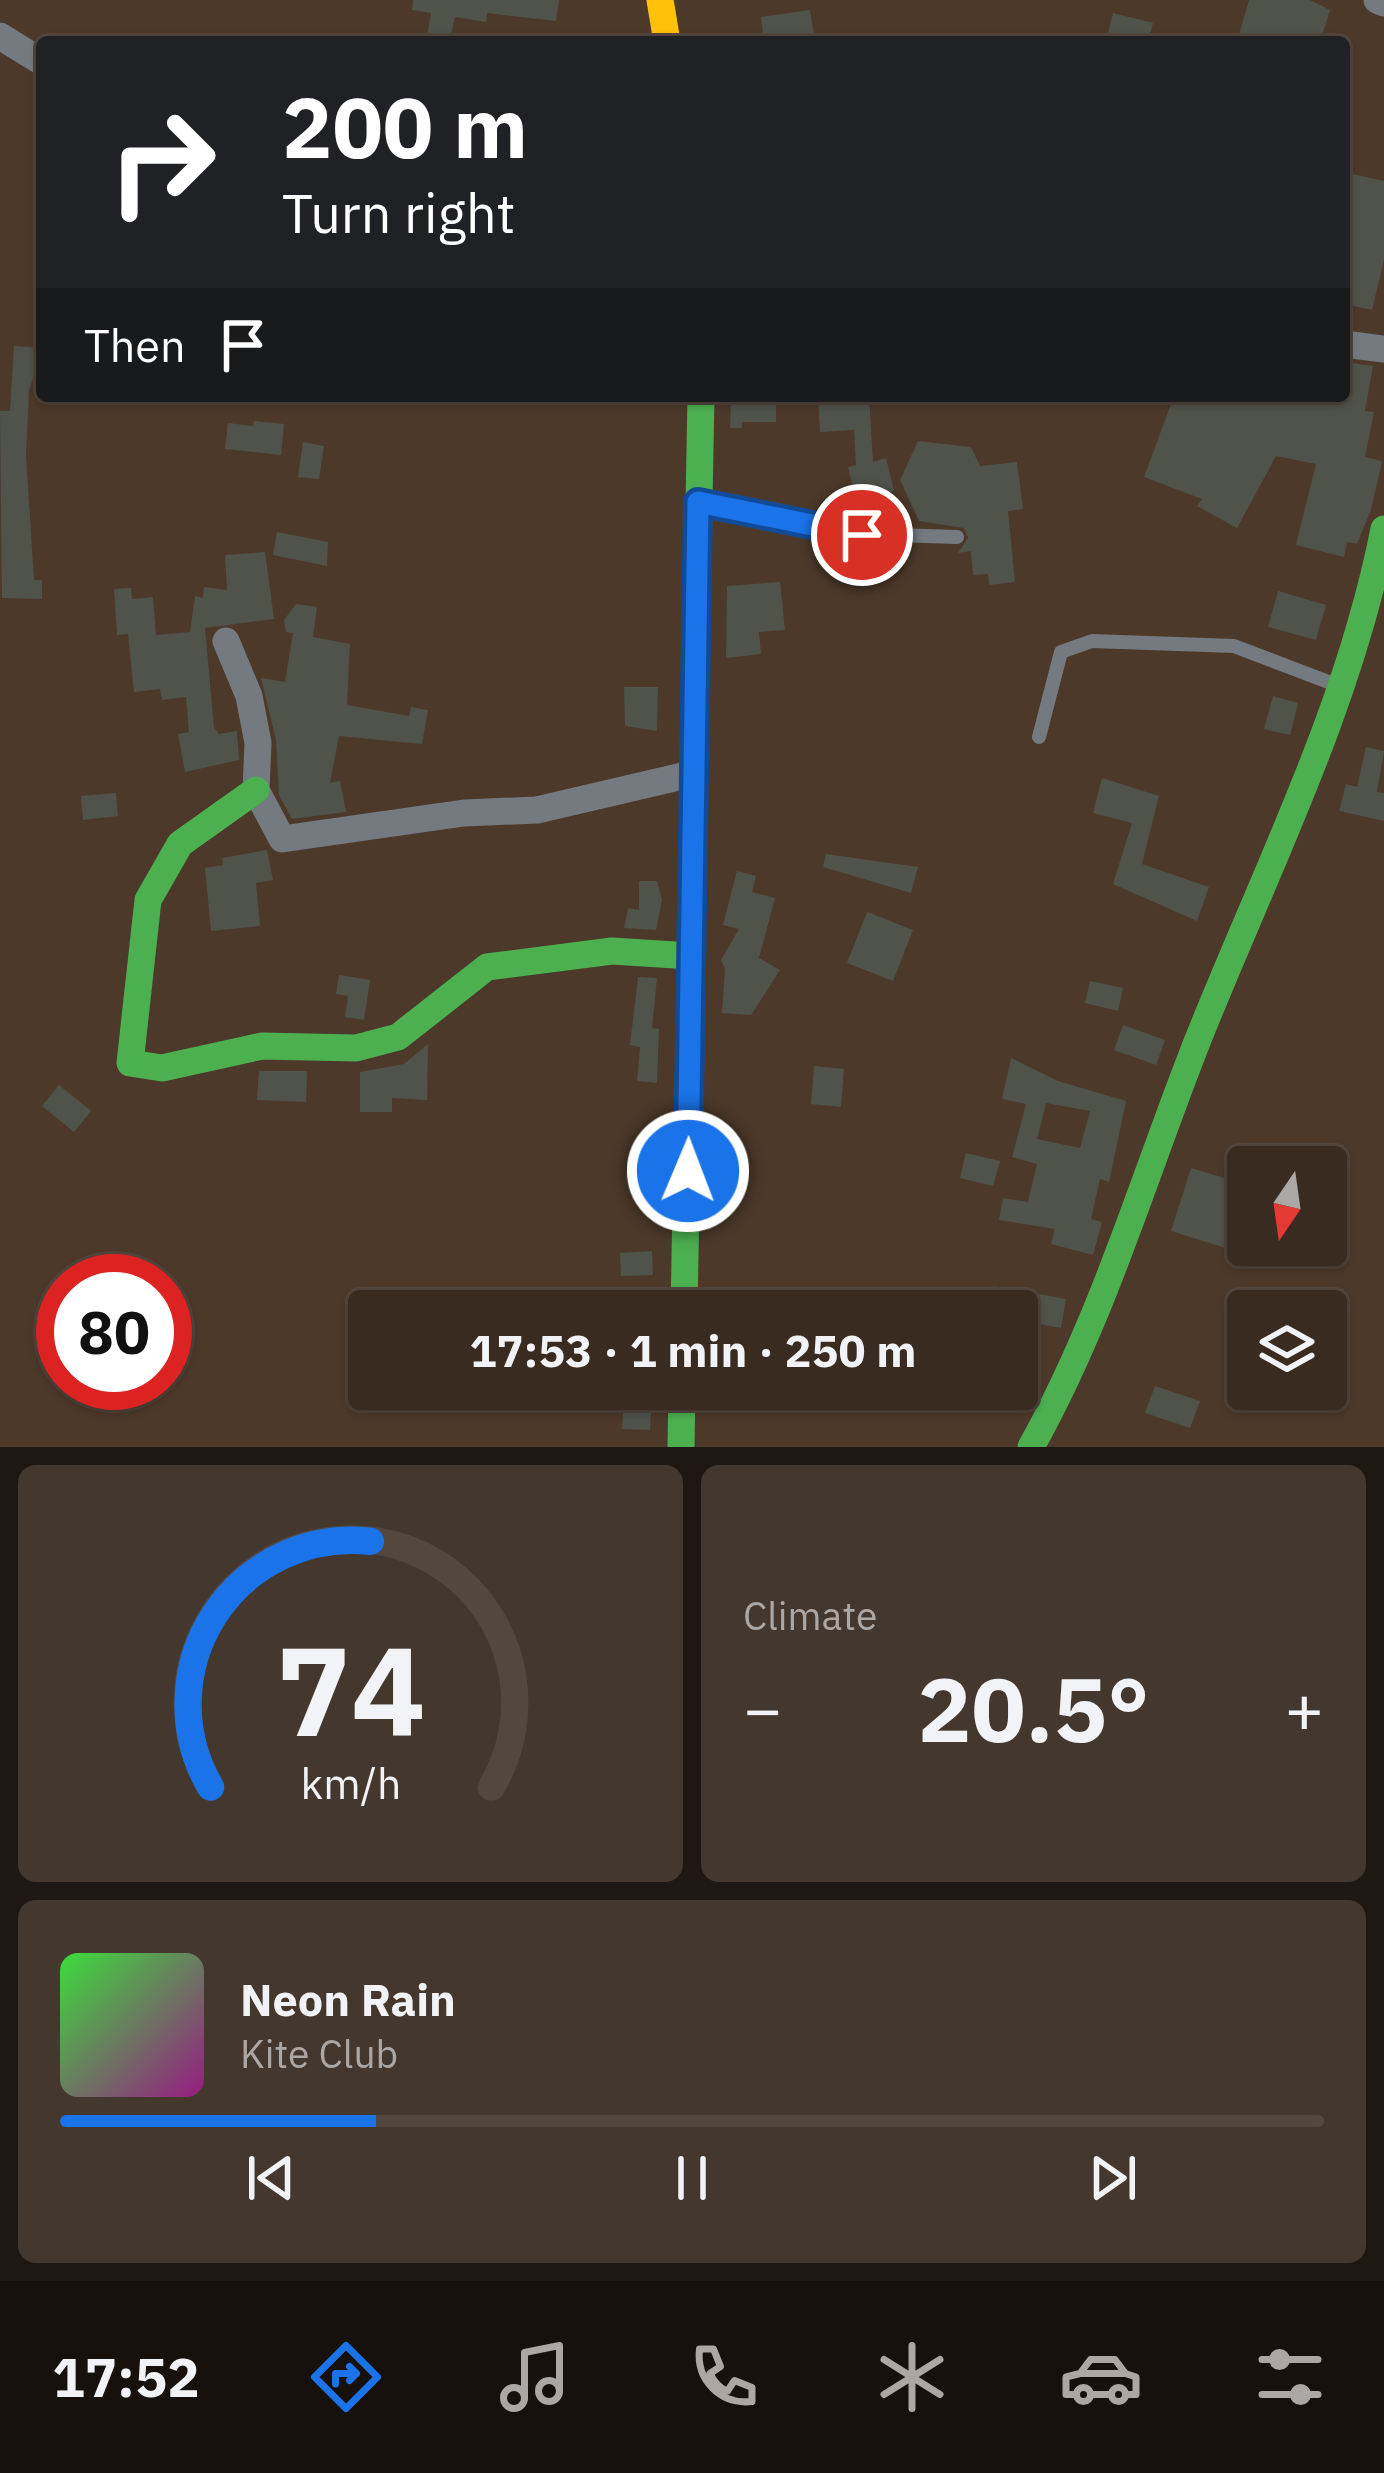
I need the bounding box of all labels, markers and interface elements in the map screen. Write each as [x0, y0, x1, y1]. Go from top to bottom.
text: 200 m [282, 72, 528, 181]
icon: right [84, 84, 240, 240]
text: Turn right [282, 178, 516, 248]
icon: arrive [210, 312, 276, 378]
text: Then [84, 316, 186, 374]
pin [811, 484, 913, 586]
icon: arrive [829, 502, 895, 568]
position arrow [625, 1108, 751, 1234]
north arrow [1227, 1146, 1347, 1266]
map controls [1227, 1146, 1347, 1410]
speed limit sign: 80 [36, 1254, 192, 1410]
button: layers [1227, 1290, 1347, 1410]
text: 17:53 · 1 min · 250 m [470, 1321, 916, 1379]
text: Climate [743, 1590, 877, 1641]
text: 74 [276, 1608, 425, 1770]
text: 20.5° [917, 1650, 1150, 1767]
text: − [743, 1665, 783, 1751]
text: + [1284, 1665, 1324, 1751]
text: km/h [300, 1754, 401, 1810]
text: Neon Rain [240, 1970, 456, 2028]
text: Kite Club [240, 2028, 398, 2079]
icon: previous [238, 2145, 304, 2211]
icon: pause [659, 2145, 725, 2211]
icon: next [1080, 2145, 1146, 2211]
icon: directions [304, 2335, 388, 2419]
icon: music [493, 2335, 577, 2419]
icon: phone [682, 2335, 766, 2419]
icon: climate [870, 2335, 954, 2419]
icon: car [1059, 2335, 1143, 2419]
icon: filters [1248, 2335, 1332, 2419]
text: 17:52 [52, 2342, 200, 2412]

